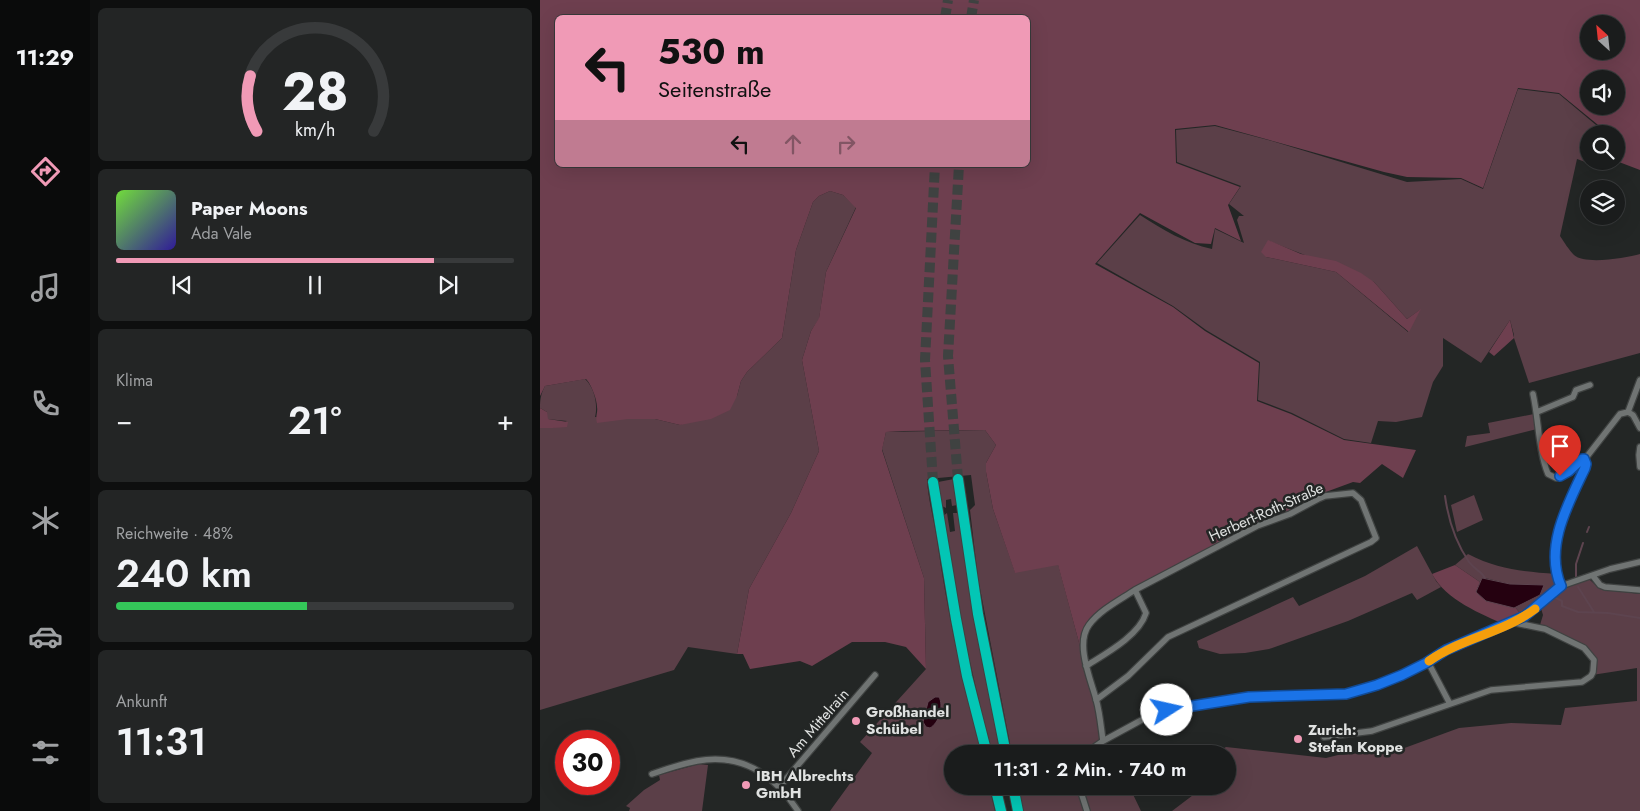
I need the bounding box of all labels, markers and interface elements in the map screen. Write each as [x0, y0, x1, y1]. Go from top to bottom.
north arrow [1580, 15, 1625, 60]
map controls [1580, 15, 1625, 225]
text: 530 m [658, 27, 765, 77]
icon: left [575, 35, 640, 100]
text: 11:29 [16, 41, 74, 73]
text: 28 [282, 54, 348, 130]
button: sound [1580, 70, 1625, 115]
text: Seitenstraße [658, 73, 771, 105]
text: km/h [295, 117, 335, 143]
button: search [1580, 125, 1625, 170]
icon: left [726, 130, 754, 158]
icon: ahead [779, 130, 807, 158]
icon: right [832, 130, 860, 158]
icon: directions [28, 154, 63, 189]
button: layers [1580, 180, 1625, 225]
text: Paper Moons [191, 195, 308, 222]
text: Ada Vale [191, 222, 252, 245]
icon: music [28, 270, 63, 305]
icon: previous [168, 271, 196, 299]
icon: pause [301, 271, 329, 299]
icon: next [434, 271, 462, 299]
text: Klima [116, 369, 153, 392]
icon: phone [28, 386, 63, 421]
text: 21° [288, 393, 341, 448]
text: − [116, 400, 133, 441]
text: + [497, 400, 514, 441]
pin [1539, 425, 1581, 476]
icon: arrive [1546, 432, 1574, 460]
street label: Herbert-Roth-Straße [1205, 477, 1327, 547]
icon: climate [28, 503, 63, 538]
text: Reichweite · 48% [116, 522, 233, 545]
text: 240 km [116, 546, 252, 601]
icon: car [28, 619, 63, 654]
position arrow [1140, 683, 1192, 735]
street label: Am Mittelrain [782, 684, 854, 762]
text: Ankunft [116, 690, 167, 713]
place label: Großhandel Schübel [866, 701, 949, 740]
text: 11:31 [116, 714, 207, 769]
marker: Großhandel Schübel [850, 715, 862, 727]
place label: Zurich: Stefan Koppe [1308, 719, 1404, 758]
speed limit sign: 30 [555, 730, 620, 795]
marker: Zurich: Stefan Koppe [1292, 733, 1304, 745]
icon: filters [28, 735, 63, 770]
text: 11:31 · 2 Min. · 740 m [994, 756, 1186, 783]
place label: IBH Albrechts GmbH [756, 765, 854, 804]
marker: IBH Albrechts GmbH [740, 779, 752, 791]

